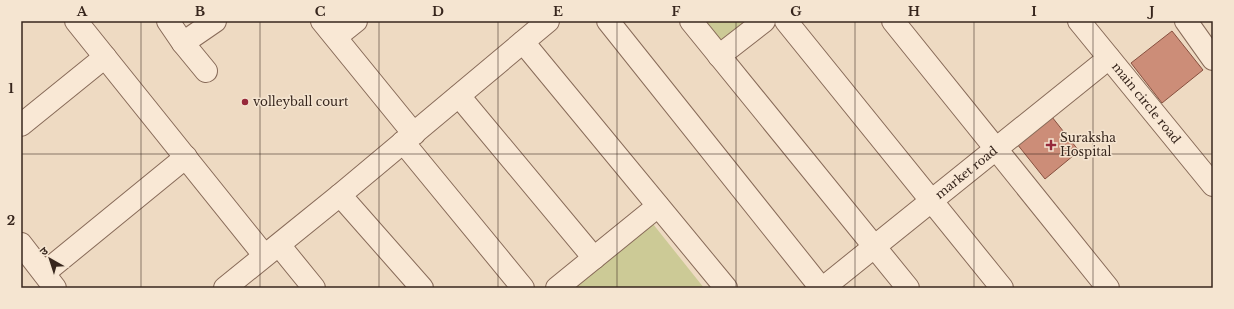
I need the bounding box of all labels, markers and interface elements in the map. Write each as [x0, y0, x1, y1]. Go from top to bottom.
text: A [76, 3, 88, 20]
text: B [195, 3, 205, 20]
text: C [315, 3, 326, 20]
text: D [432, 3, 444, 20]
text: E [553, 3, 563, 20]
text: F [672, 3, 681, 20]
text: G [790, 3, 802, 20]
text: H [908, 3, 920, 20]
text: I [1031, 3, 1037, 20]
text: J [1146, 3, 1155, 20]
street label: main circle road [1109, 59, 1184, 146]
text: 1 [8, 80, 14, 97]
place label: volleyball court [253, 94, 349, 109]
marker: volleyball court [240, 97, 250, 107]
place label: Suraksha Hospital [1060, 130, 1116, 159]
marker: Suraksha Hospital [1045, 139, 1057, 151]
street label: market road [932, 143, 1000, 202]
text: 2 [7, 212, 15, 229]
north arrow [30, 239, 70, 279]
text: उ [37, 243, 51, 259]

